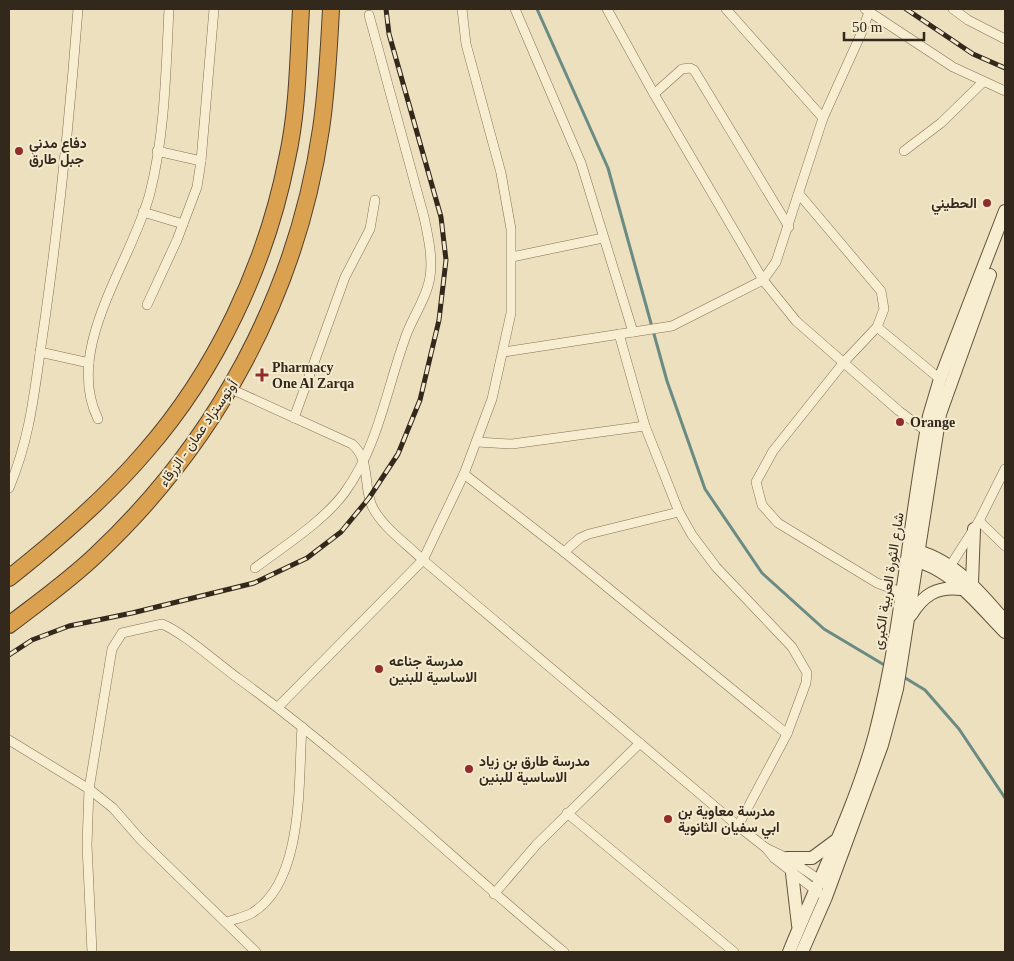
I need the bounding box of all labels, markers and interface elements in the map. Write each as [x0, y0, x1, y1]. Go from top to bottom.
scale bar [844, 10, 924, 42]
text: 50 m [852, 19, 883, 35]
place label: دفاع مدني جبل طارق [29, 136, 87, 168]
marker: دفاع مدني جبل طارق [13, 145, 25, 157]
place label: الحطيني [931, 196, 977, 215]
marker: الحطيني [981, 197, 993, 209]
place label: Pharmacy One Al Zarqa [272, 360, 354, 391]
marker: Pharmacy One Al Zarqa [256, 369, 268, 381]
street label: أوتوستراد عمان - الزرقاء [156, 377, 242, 490]
place label: Orange [910, 415, 955, 430]
marker: Orange [894, 416, 906, 428]
street label: شارع الثورة العربية الكبرى [870, 511, 910, 651]
place label: مدرسة جناعه الاساسية للبنين [389, 654, 477, 686]
marker: مدرسة جناعه الاساسية للبنين [373, 663, 385, 675]
place label: مدرسة طارق بن زياد الاساسية للبنين [479, 754, 590, 786]
marker: مدرسة طارق بن زياد الاساسية للبنين [463, 763, 475, 775]
place label: مدرسة معاوية بن ابي سفيان الثانوية [678, 804, 780, 839]
marker: مدرسة معاوية بن ابي سفيان الثانوية [662, 813, 674, 825]

